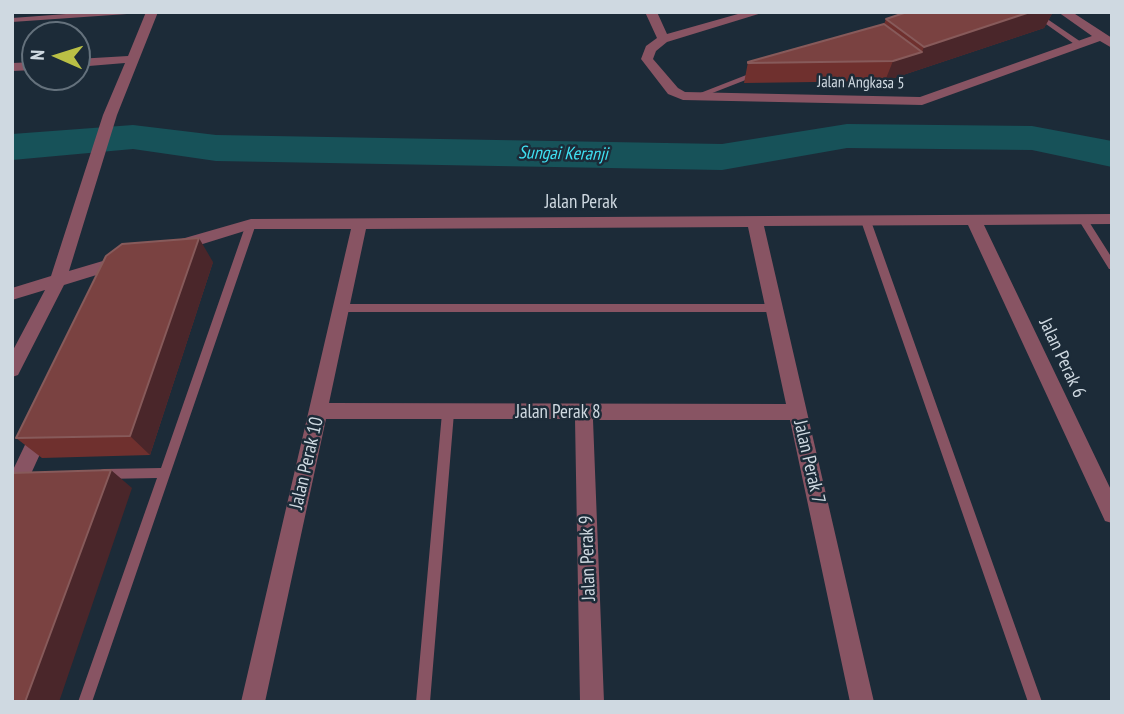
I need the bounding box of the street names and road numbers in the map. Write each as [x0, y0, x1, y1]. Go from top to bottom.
street label: Jalan Angkasa 5 [817, 73, 905, 93]
street label: Jalan Perak [545, 192, 617, 214]
street label: Jalan Perak 6 [1034, 315, 1090, 401]
street label: Jalan Perak 8 [515, 402, 601, 424]
street label: Jalan Perak 10 [285, 415, 329, 511]
street label: Jalan Perak 7 [788, 418, 830, 506]
street label: Jalan Perak 9 [575, 515, 601, 601]

